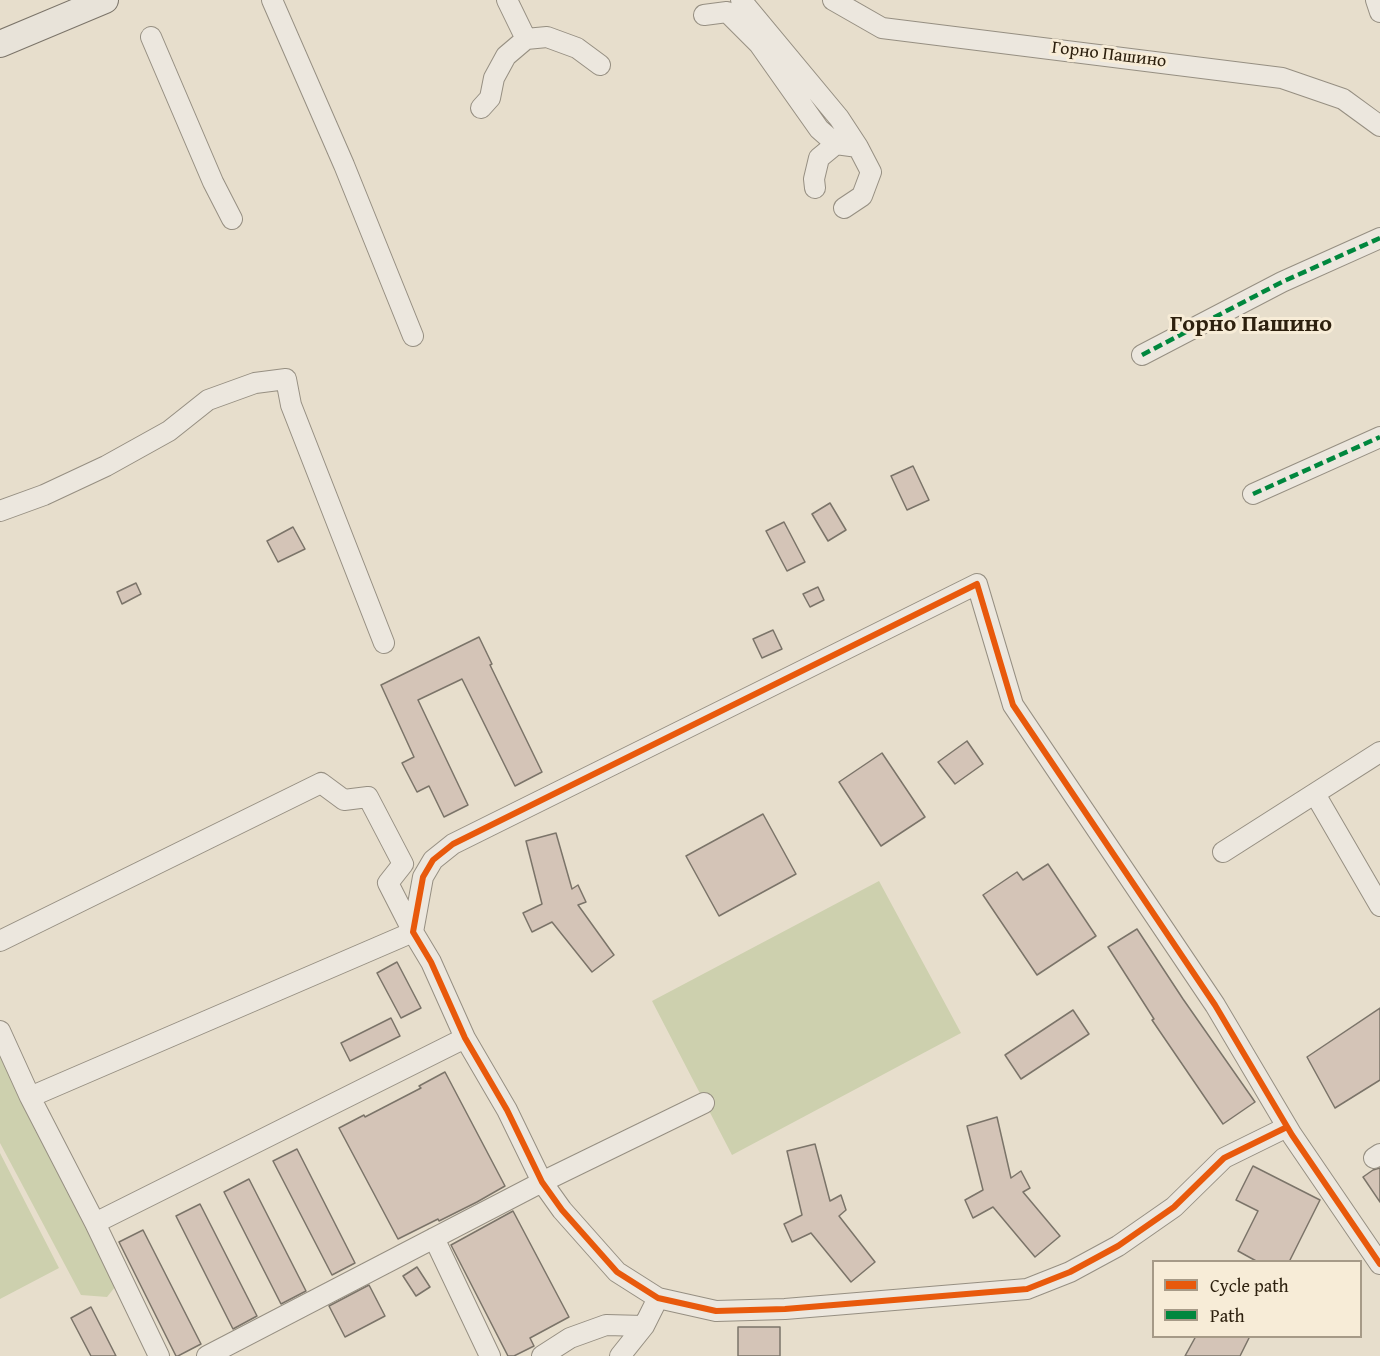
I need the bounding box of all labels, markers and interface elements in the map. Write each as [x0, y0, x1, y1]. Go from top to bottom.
street label: Горно Пашино [1050, 37, 1168, 73]
district label: Горно Пашино [1170, 311, 1332, 339]
legend [1152, 1260, 1362, 1338]
text: Cycle path [1210, 1272, 1289, 1299]
text: Path [1210, 1302, 1245, 1329]

